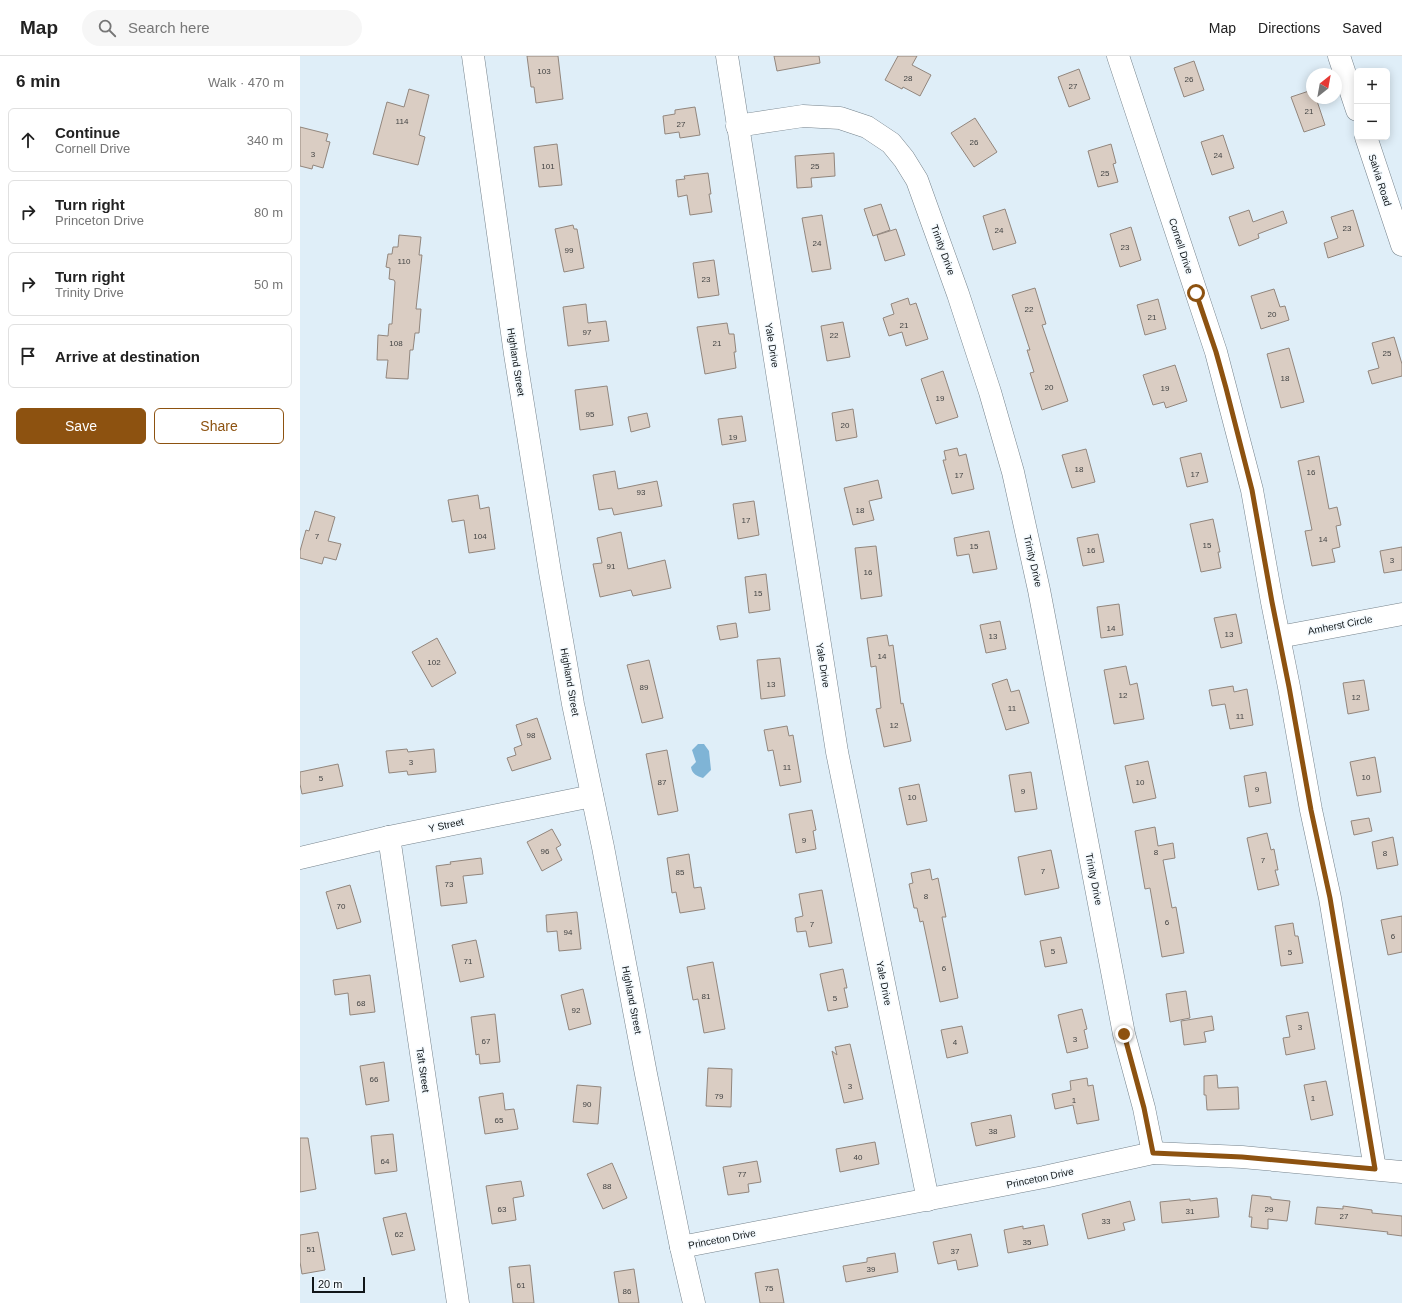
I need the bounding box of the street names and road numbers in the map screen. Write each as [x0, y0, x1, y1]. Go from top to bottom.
street label: Salvia Road [1366, 153, 1394, 207]
street label: Cornell Drive [1167, 217, 1195, 276]
street label: Trinity Drive [929, 223, 957, 277]
street label: Yale Drive [763, 322, 781, 369]
street label: Highland Street [505, 327, 527, 397]
street label: Trinity Drive [1022, 534, 1044, 588]
street label: Amherst Circle [1307, 613, 1374, 637]
street label: Yale Drive [814, 642, 832, 689]
street label: Highland Street [559, 647, 581, 717]
street label: Y Street [427, 816, 465, 834]
street label: Trinity Drive [1084, 852, 1105, 906]
street label: Yale Drive [874, 960, 894, 1007]
street label: Highland Street [620, 965, 644, 1035]
street label: Taft Street [414, 1047, 432, 1094]
street label: Princeton Drive [1005, 1165, 1075, 1190]
street label: Princeton Drive [687, 1227, 757, 1251]

